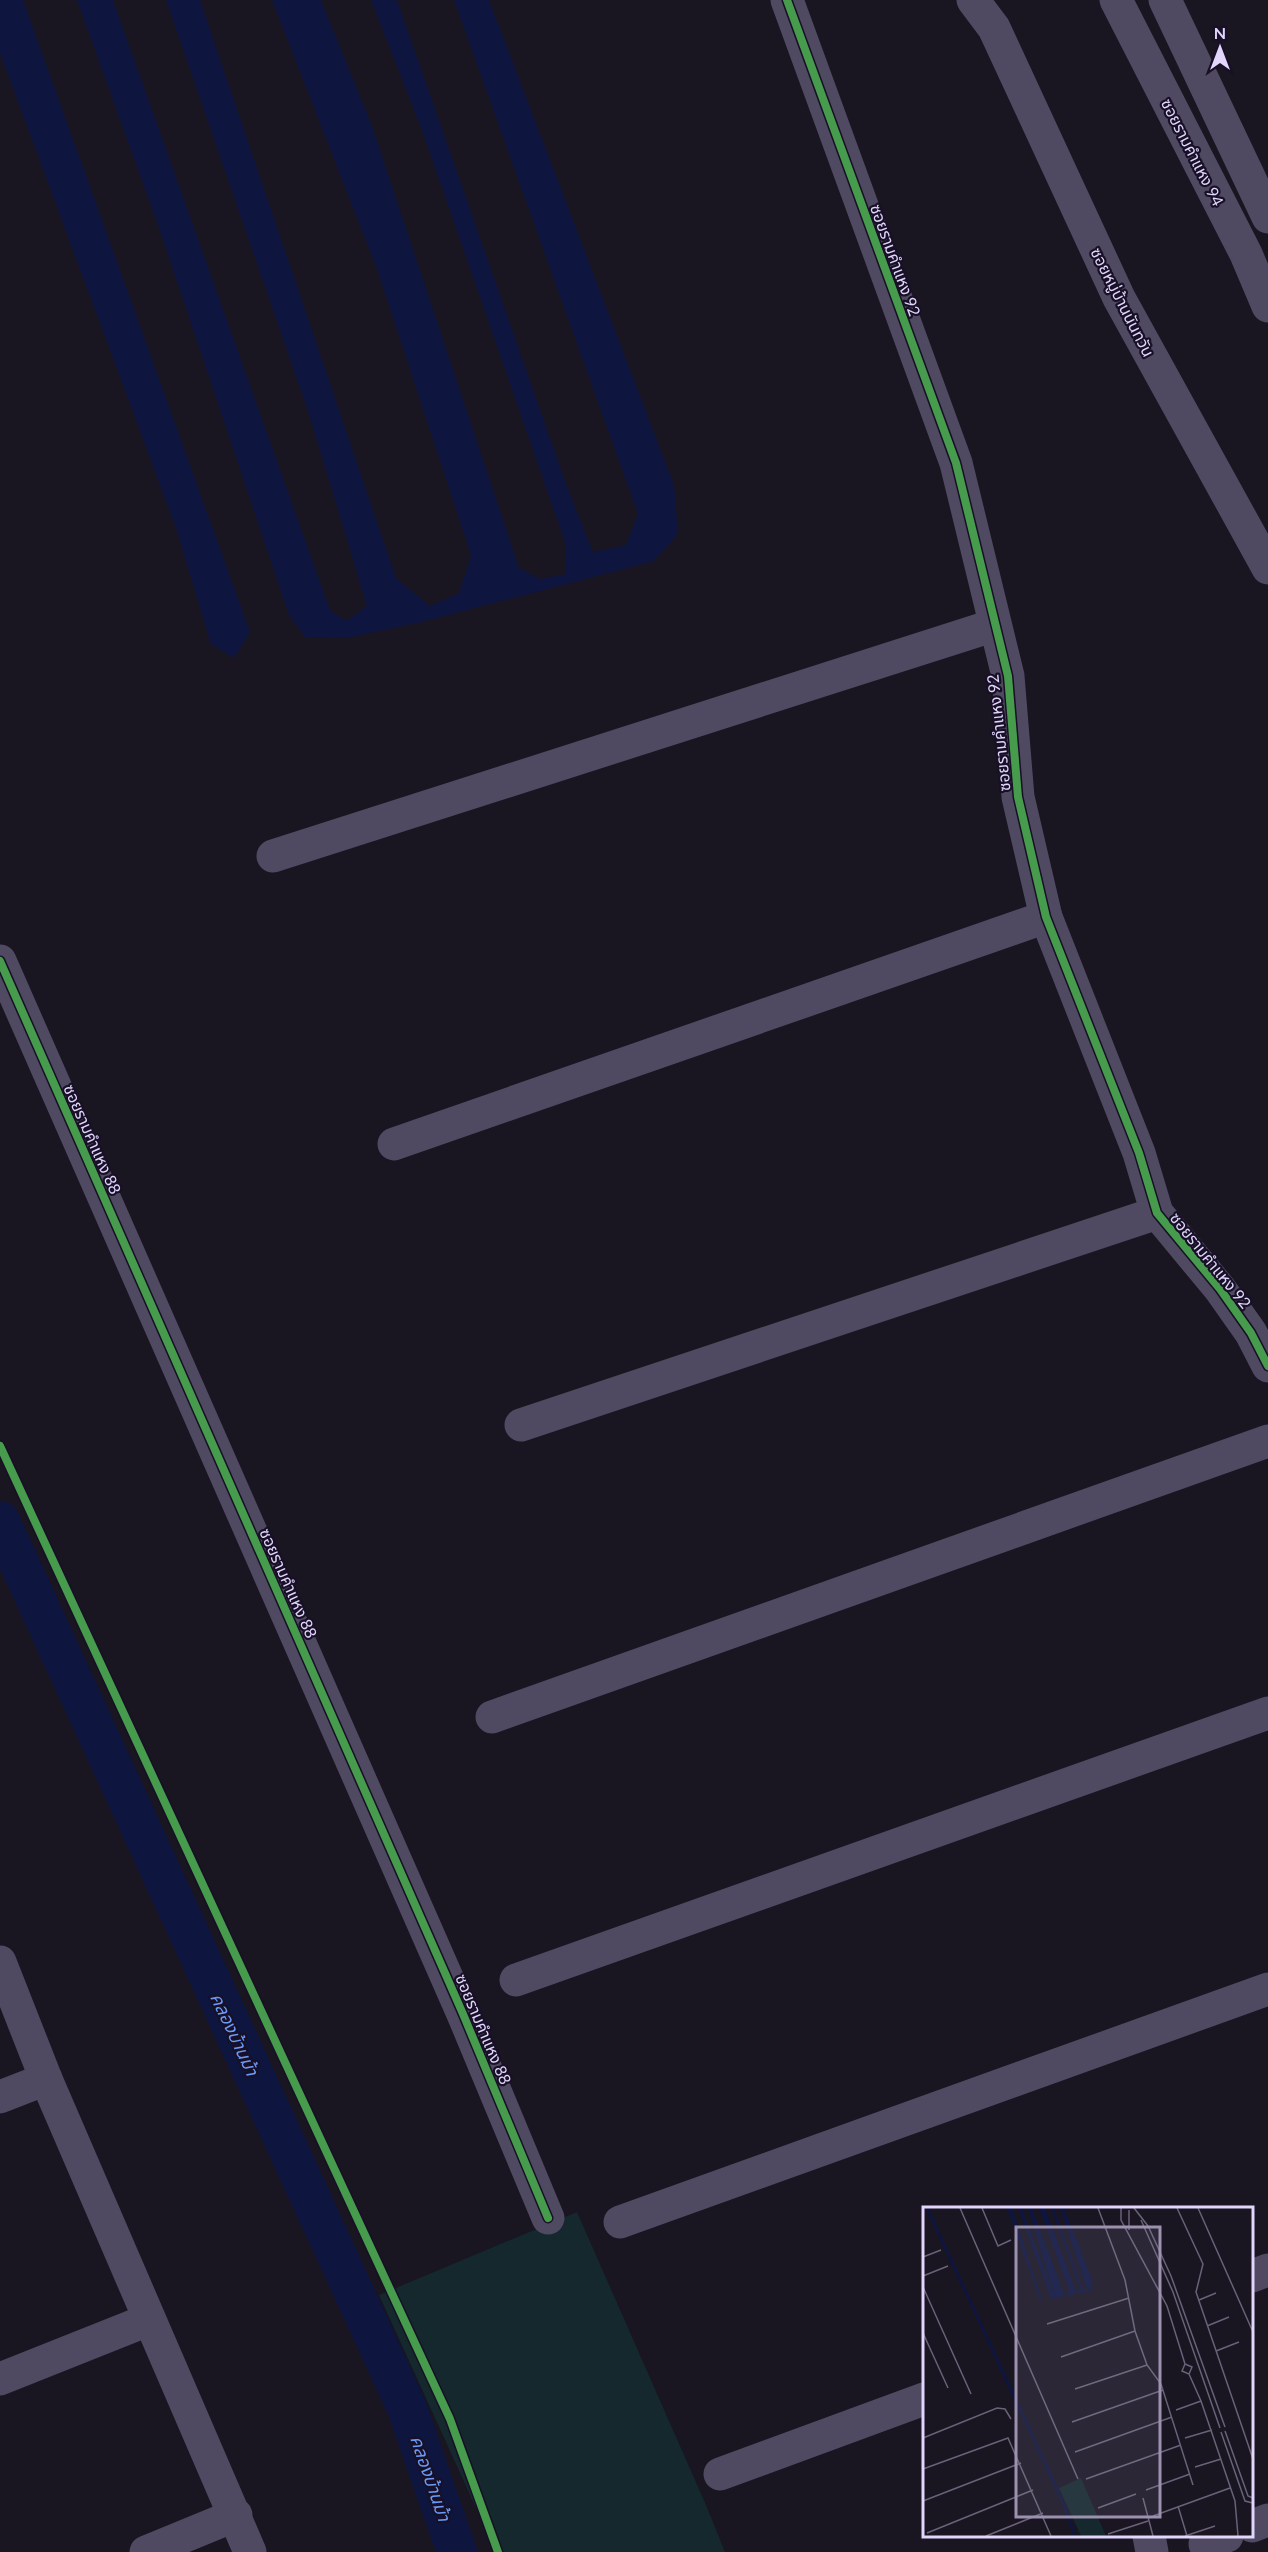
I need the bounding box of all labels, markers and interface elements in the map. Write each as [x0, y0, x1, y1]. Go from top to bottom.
north arrow [1190, 18, 1250, 78]
text: N [1214, 23, 1226, 42]
street label: ซอยรามคําแหง 94 [1158, 95, 1228, 209]
street label: ซอยรามคําแหง 92 [867, 201, 925, 319]
street label: ซอยหมู่บ้านนันทวัน [1086, 244, 1159, 360]
street label: ซอยรามคําแหง 92 [982, 673, 1014, 793]
street label: ซอยรามคำแหง 88 [60, 1081, 126, 1197]
street label: ซอยรามคําแหง 92 [1167, 1208, 1255, 1312]
street label: ซอยรามคำแหง 88 [256, 1525, 322, 1641]
street label: ซอยรามคำแหง 88 [452, 1971, 516, 2087]
water label: คลองบ้านม้า [206, 1989, 264, 2080]
inset map [923, 2207, 1253, 2537]
water label: คลองบ้านม้า [406, 2432, 456, 2524]

